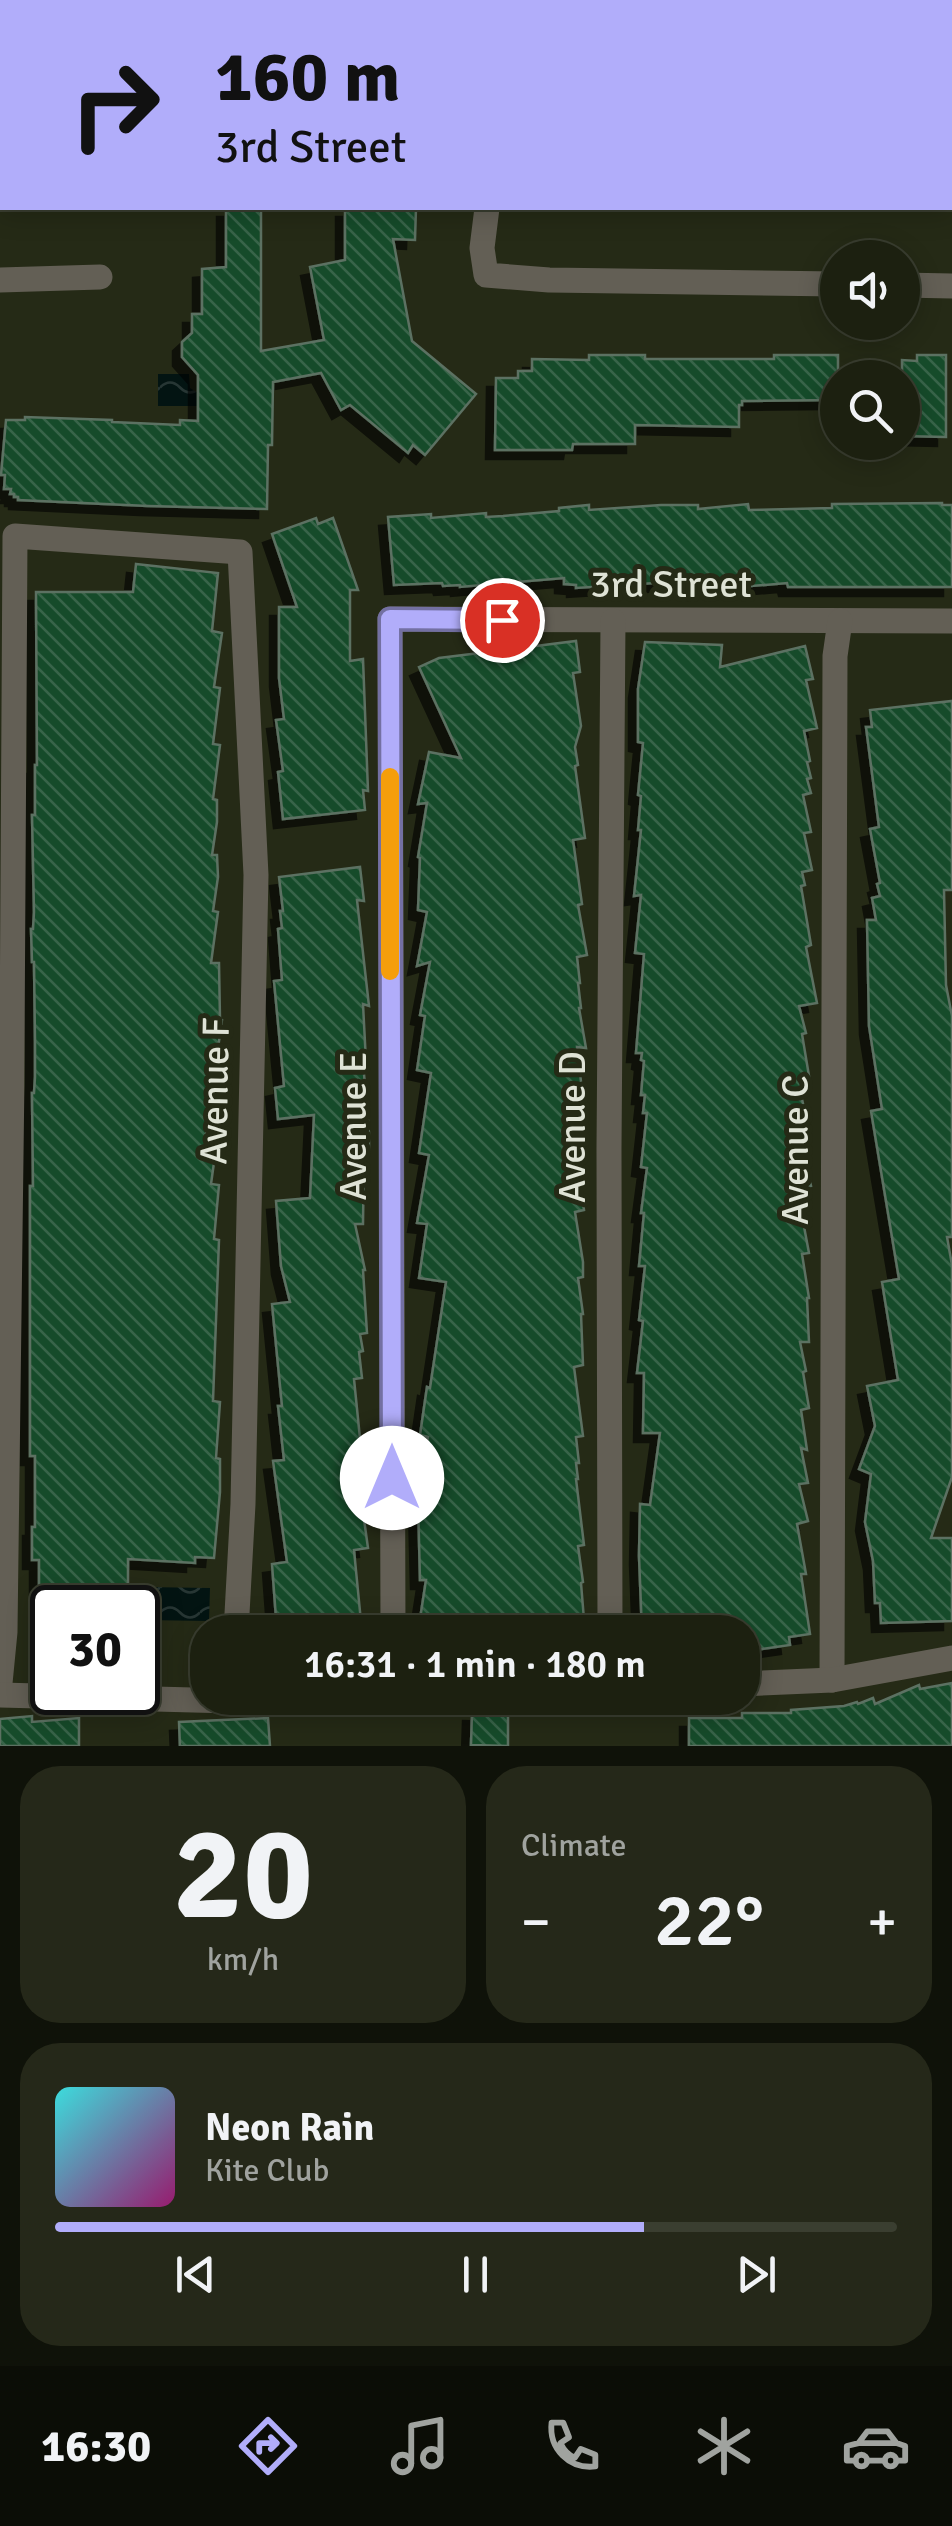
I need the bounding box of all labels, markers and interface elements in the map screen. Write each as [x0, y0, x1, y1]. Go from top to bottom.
text: 160 m [215, 34, 400, 120]
icon: right [50, 40, 180, 170]
text: 3rd Street [215, 120, 406, 175]
map controls [820, 240, 920, 460]
button: sound [820, 240, 920, 340]
button: search [820, 360, 920, 460]
street label: 3rd Street [590, 561, 752, 608]
pin [460, 578, 545, 663]
icon: arrive [475, 593, 530, 648]
street label: Avenue F [190, 1017, 240, 1165]
street label: Avenue D [549, 1051, 596, 1203]
street label: Avenue E [330, 1052, 377, 1200]
street label: Avenue C [772, 1075, 819, 1225]
position arrow [340, 1426, 444, 1530]
speed limit sign: 30 [30, 1585, 160, 1715]
text: 16:31 · 1 min · 180 m [304, 1641, 646, 1688]
text: 20 [173, 1795, 313, 1955]
text: Climate [521, 1826, 627, 1865]
text: 22° [654, 1874, 764, 1967]
text: − [521, 1888, 551, 1956]
text: + [867, 1888, 897, 1956]
text: km/h [207, 1940, 279, 1979]
text: Neon Rain [205, 2104, 374, 2151]
text: Kite Club [205, 2151, 329, 2190]
icon: previous [168, 2247, 223, 2302]
icon: pause [448, 2247, 503, 2302]
icon: next [729, 2247, 784, 2302]
icon: directions [233, 2411, 303, 2481]
icon: music [385, 2411, 455, 2481]
icon: phone [537, 2411, 607, 2481]
icon: climate [689, 2411, 759, 2481]
icon: car [841, 2411, 911, 2481]
text: 16:30 [41, 2419, 151, 2474]

